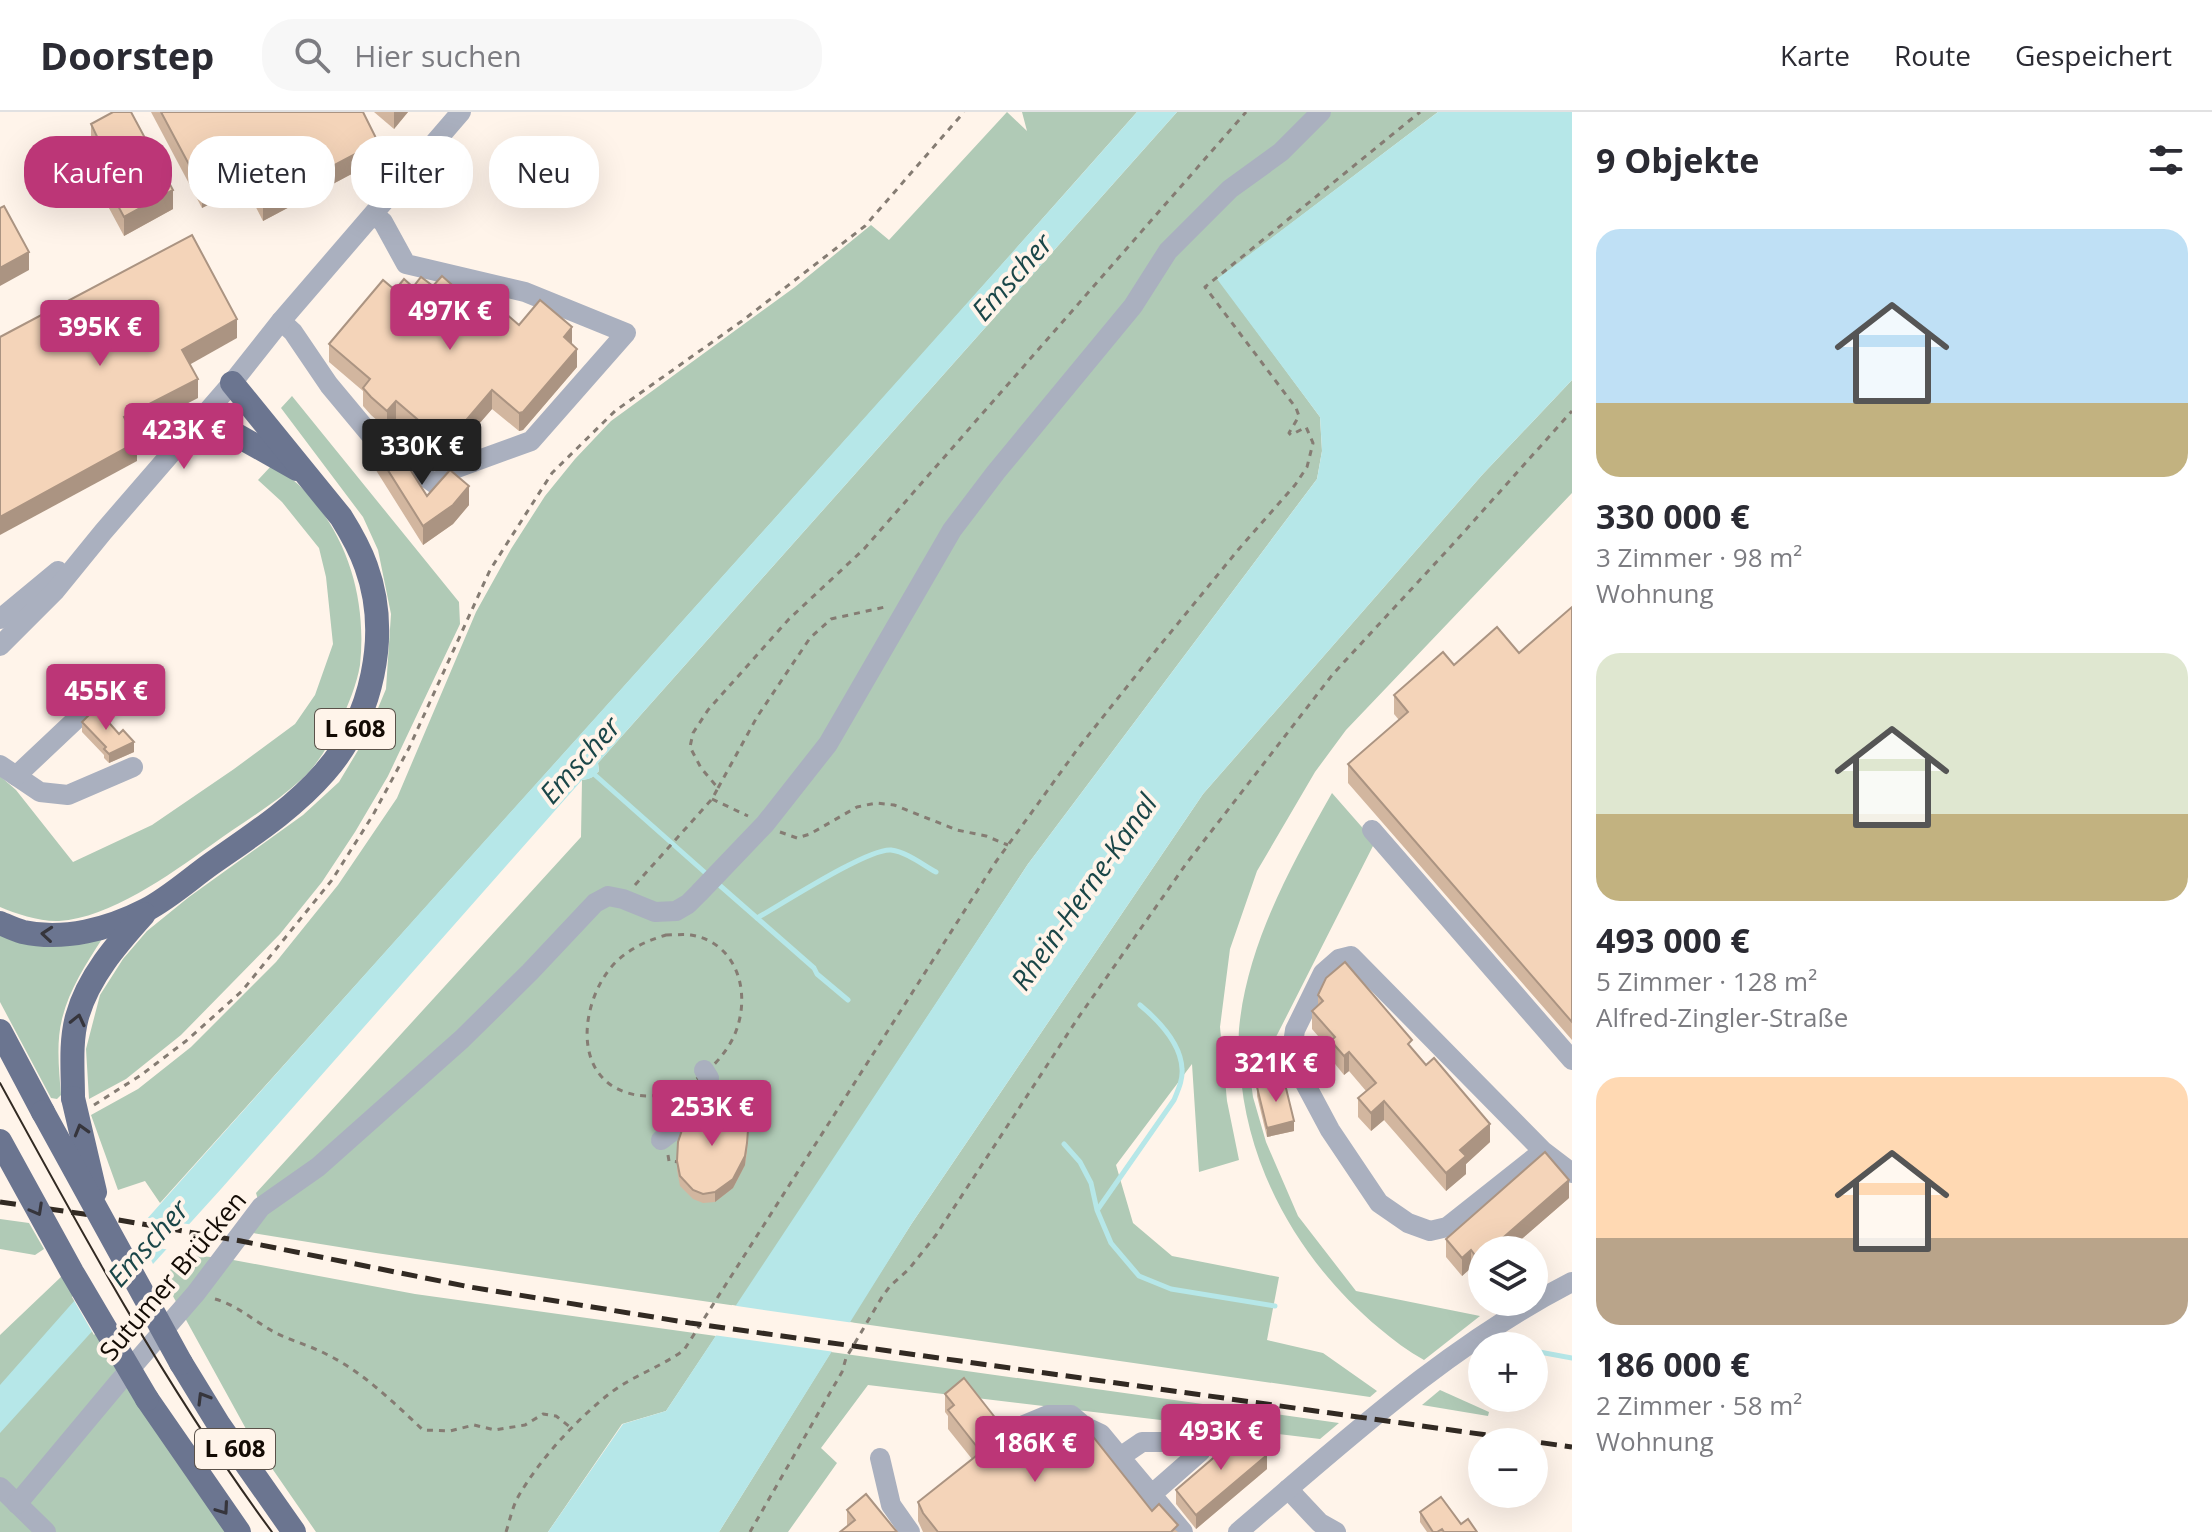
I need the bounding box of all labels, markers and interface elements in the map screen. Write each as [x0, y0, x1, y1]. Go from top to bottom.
search box [262, 19, 822, 91]
text: Doorstep [40, 29, 214, 81]
icon: search [290, 33, 334, 77]
text: Hier suchen [354, 35, 522, 76]
text: Karte [1780, 36, 1850, 74]
text: Route [1894, 36, 1971, 74]
text: Gespeichert [2015, 36, 2172, 74]
chip: Kaufen [24, 136, 172, 208]
chip: Mieten [188, 136, 335, 208]
chip: Filter [351, 136, 473, 208]
chip: Neu [489, 136, 599, 208]
text: 9 Objekte [1596, 137, 1759, 183]
icon: filters [2144, 138, 2188, 182]
water label: Emscher [962, 224, 1061, 328]
icon: home [1820, 281, 1964, 425]
pin: 497K € [385, 284, 515, 352]
text: 497K € [408, 292, 492, 328]
pin: 395K € [35, 300, 165, 368]
text: 395K € [58, 308, 142, 344]
pin: 423K € [119, 403, 249, 471]
text: 423K € [142, 411, 226, 447]
pin: 330K € [357, 419, 487, 487]
text: 330K € [380, 427, 464, 463]
text: 330 000 € [1596, 493, 1750, 539]
text: 3 Zimmer · 98 m² [1596, 539, 1802, 575]
text: Wohnung [1596, 575, 1714, 611]
pin: 455K € [41, 664, 171, 732]
text: 455K € [64, 672, 148, 708]
icon: home [1820, 705, 1964, 849]
water label: Emscher [530, 707, 629, 811]
road number: L 608 [315, 709, 395, 749]
water label: Rhein-Herne-Kanal [1001, 785, 1166, 997]
text: 493 000 € [1596, 917, 1750, 963]
one-way arrow [40, 926, 53, 943]
text: 5 Zimmer · 128 m² [1596, 963, 1817, 999]
text: Alfred-Zingler-Straße [1596, 999, 1848, 1035]
one-way arrow [69, 1014, 86, 1028]
pin: 321K € [1211, 1036, 1341, 1104]
text: 321K € [1234, 1044, 1318, 1080]
pin: 253K € [647, 1080, 777, 1148]
text: 253K € [670, 1088, 754, 1124]
one-way arrow [74, 1124, 90, 1138]
icon: home [1820, 1129, 1964, 1273]
street label: Sutumer Brücken [90, 1183, 254, 1368]
water label: Emscher [98, 1190, 197, 1294]
one-way arrow [28, 1201, 43, 1216]
map controls [1468, 1236, 1548, 1508]
button: layers [1468, 1236, 1548, 1316]
button: + [1468, 1332, 1548, 1412]
text: 186 000 € [1596, 1341, 1750, 1387]
text: 2 Zimmer · 58 m² [1596, 1387, 1802, 1423]
one-way arrow [197, 1392, 213, 1407]
pin: 493K € [1156, 1404, 1286, 1472]
text: 493K € [1179, 1412, 1263, 1448]
pin: 186K € [970, 1416, 1100, 1484]
text: Wohnung [1596, 1423, 1714, 1459]
text: 186K € [993, 1424, 1077, 1460]
button: − [1468, 1428, 1548, 1508]
road number: L 608 [195, 1429, 275, 1469]
one-way arrow [213, 1501, 228, 1515]

